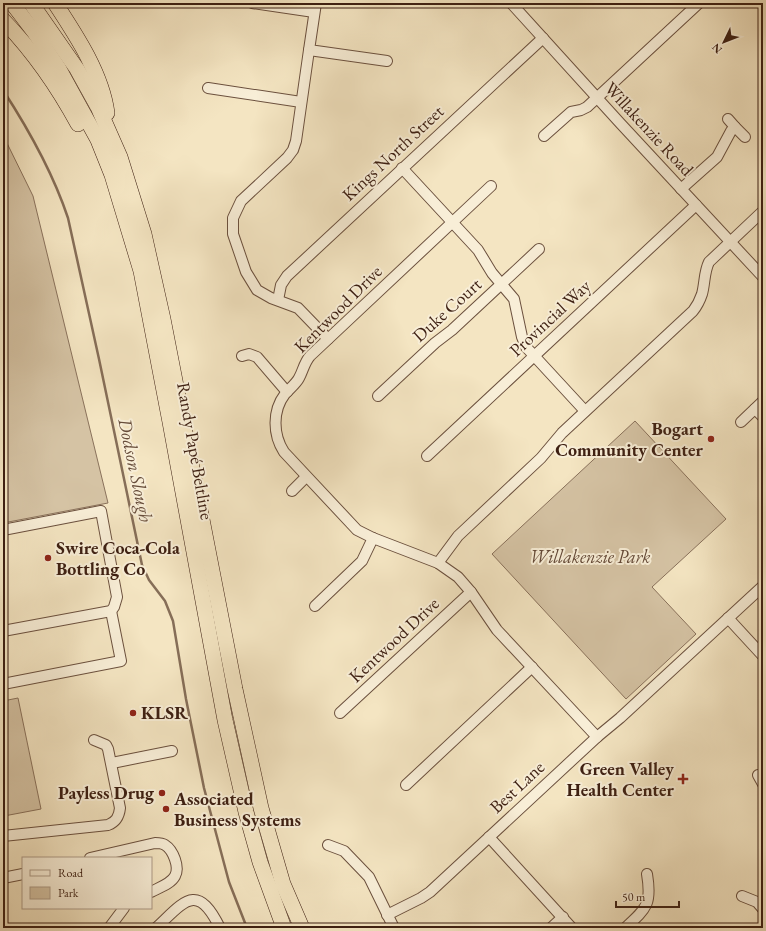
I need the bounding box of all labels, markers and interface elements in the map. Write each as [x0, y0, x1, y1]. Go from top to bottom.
north arrow [704, 22, 744, 62]
text: N [708, 41, 725, 57]
street label: Willakenzie Road [600, 77, 700, 181]
street label: Kings North Street [337, 99, 449, 206]
street label: Kentwood Drive [289, 260, 387, 358]
street label: Duke Court [407, 272, 486, 347]
street label: Provincial Way [504, 274, 595, 361]
street label: Randy Papé Beltline [172, 380, 219, 521]
water label: Dodson Slough [112, 415, 159, 524]
place label: Bogart Community Center [555, 417, 704, 461]
marker: Bogart Community Center [706, 434, 716, 444]
place label: Swire Coca-Cola Bottling Co [56, 536, 180, 580]
park label: Willakenzie Park [530, 545, 650, 568]
marker: Swire Coca-Cola Bottling Co [43, 553, 53, 563]
street label: Kentwood Drive [344, 592, 444, 687]
place label: KLSR [141, 701, 188, 724]
marker: KLSR [128, 708, 138, 718]
street label: Best Lane [484, 755, 549, 818]
place label: Green Valley Health Center [566, 757, 675, 801]
marker: Green Valley Health Center [677, 773, 689, 785]
place label: Payless Drug [58, 781, 155, 804]
place label: Associated Business Systems [173, 787, 301, 831]
marker: Payless Drug [157, 788, 167, 798]
marker: Associated Business Systems [161, 804, 171, 814]
legend [22, 857, 152, 909]
text: Road [58, 865, 84, 881]
scale bar [616, 883, 679, 909]
text: Park [58, 885, 79, 901]
text: 50 m [622, 889, 646, 905]

